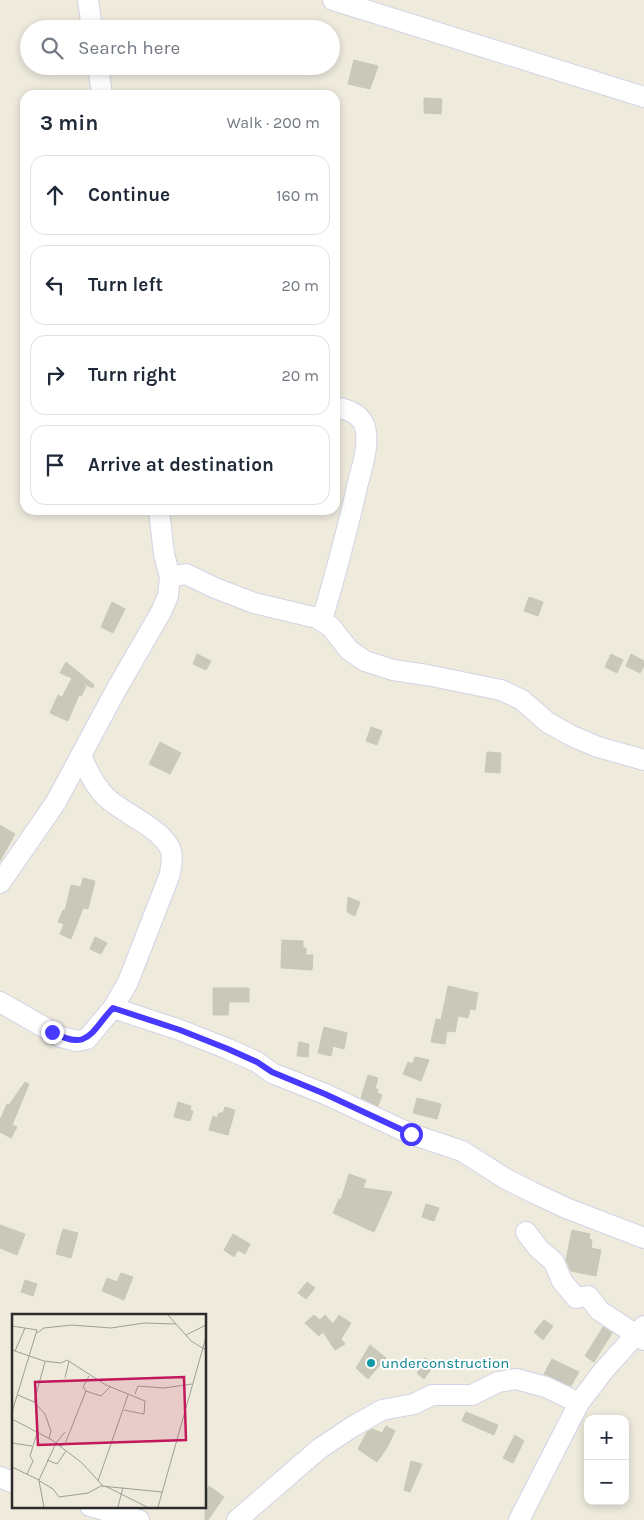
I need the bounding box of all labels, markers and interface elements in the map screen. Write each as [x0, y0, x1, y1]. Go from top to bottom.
search box [20, 20, 340, 75]
icon: search [38, 34, 66, 62]
text: Search here [78, 37, 180, 59]
text: 3 min [40, 111, 98, 135]
text: Walk · 200 m [226, 113, 320, 132]
icon: ahead [41, 181, 69, 209]
text: Continue [88, 184, 170, 206]
text: 160 m [276, 186, 319, 205]
icon: left [41, 271, 69, 299]
text: Turn left [88, 274, 163, 296]
text: 20 m [281, 276, 319, 295]
icon: right [41, 361, 69, 389]
text: Turn right [88, 364, 177, 386]
text: 20 m [281, 366, 319, 385]
icon: arrive [41, 451, 69, 479]
text: Arrive at destination [88, 454, 274, 476]
route end [41, 1021, 64, 1044]
route start [400, 1123, 423, 1146]
inset map [12, 1314, 206, 1508]
place label: underconstruction [381, 1354, 509, 1372]
marker: underconstruction [365, 1357, 377, 1369]
map controls [584, 1415, 629, 1505]
button: + [584, 1415, 629, 1460]
button: − [584, 1460, 629, 1505]

